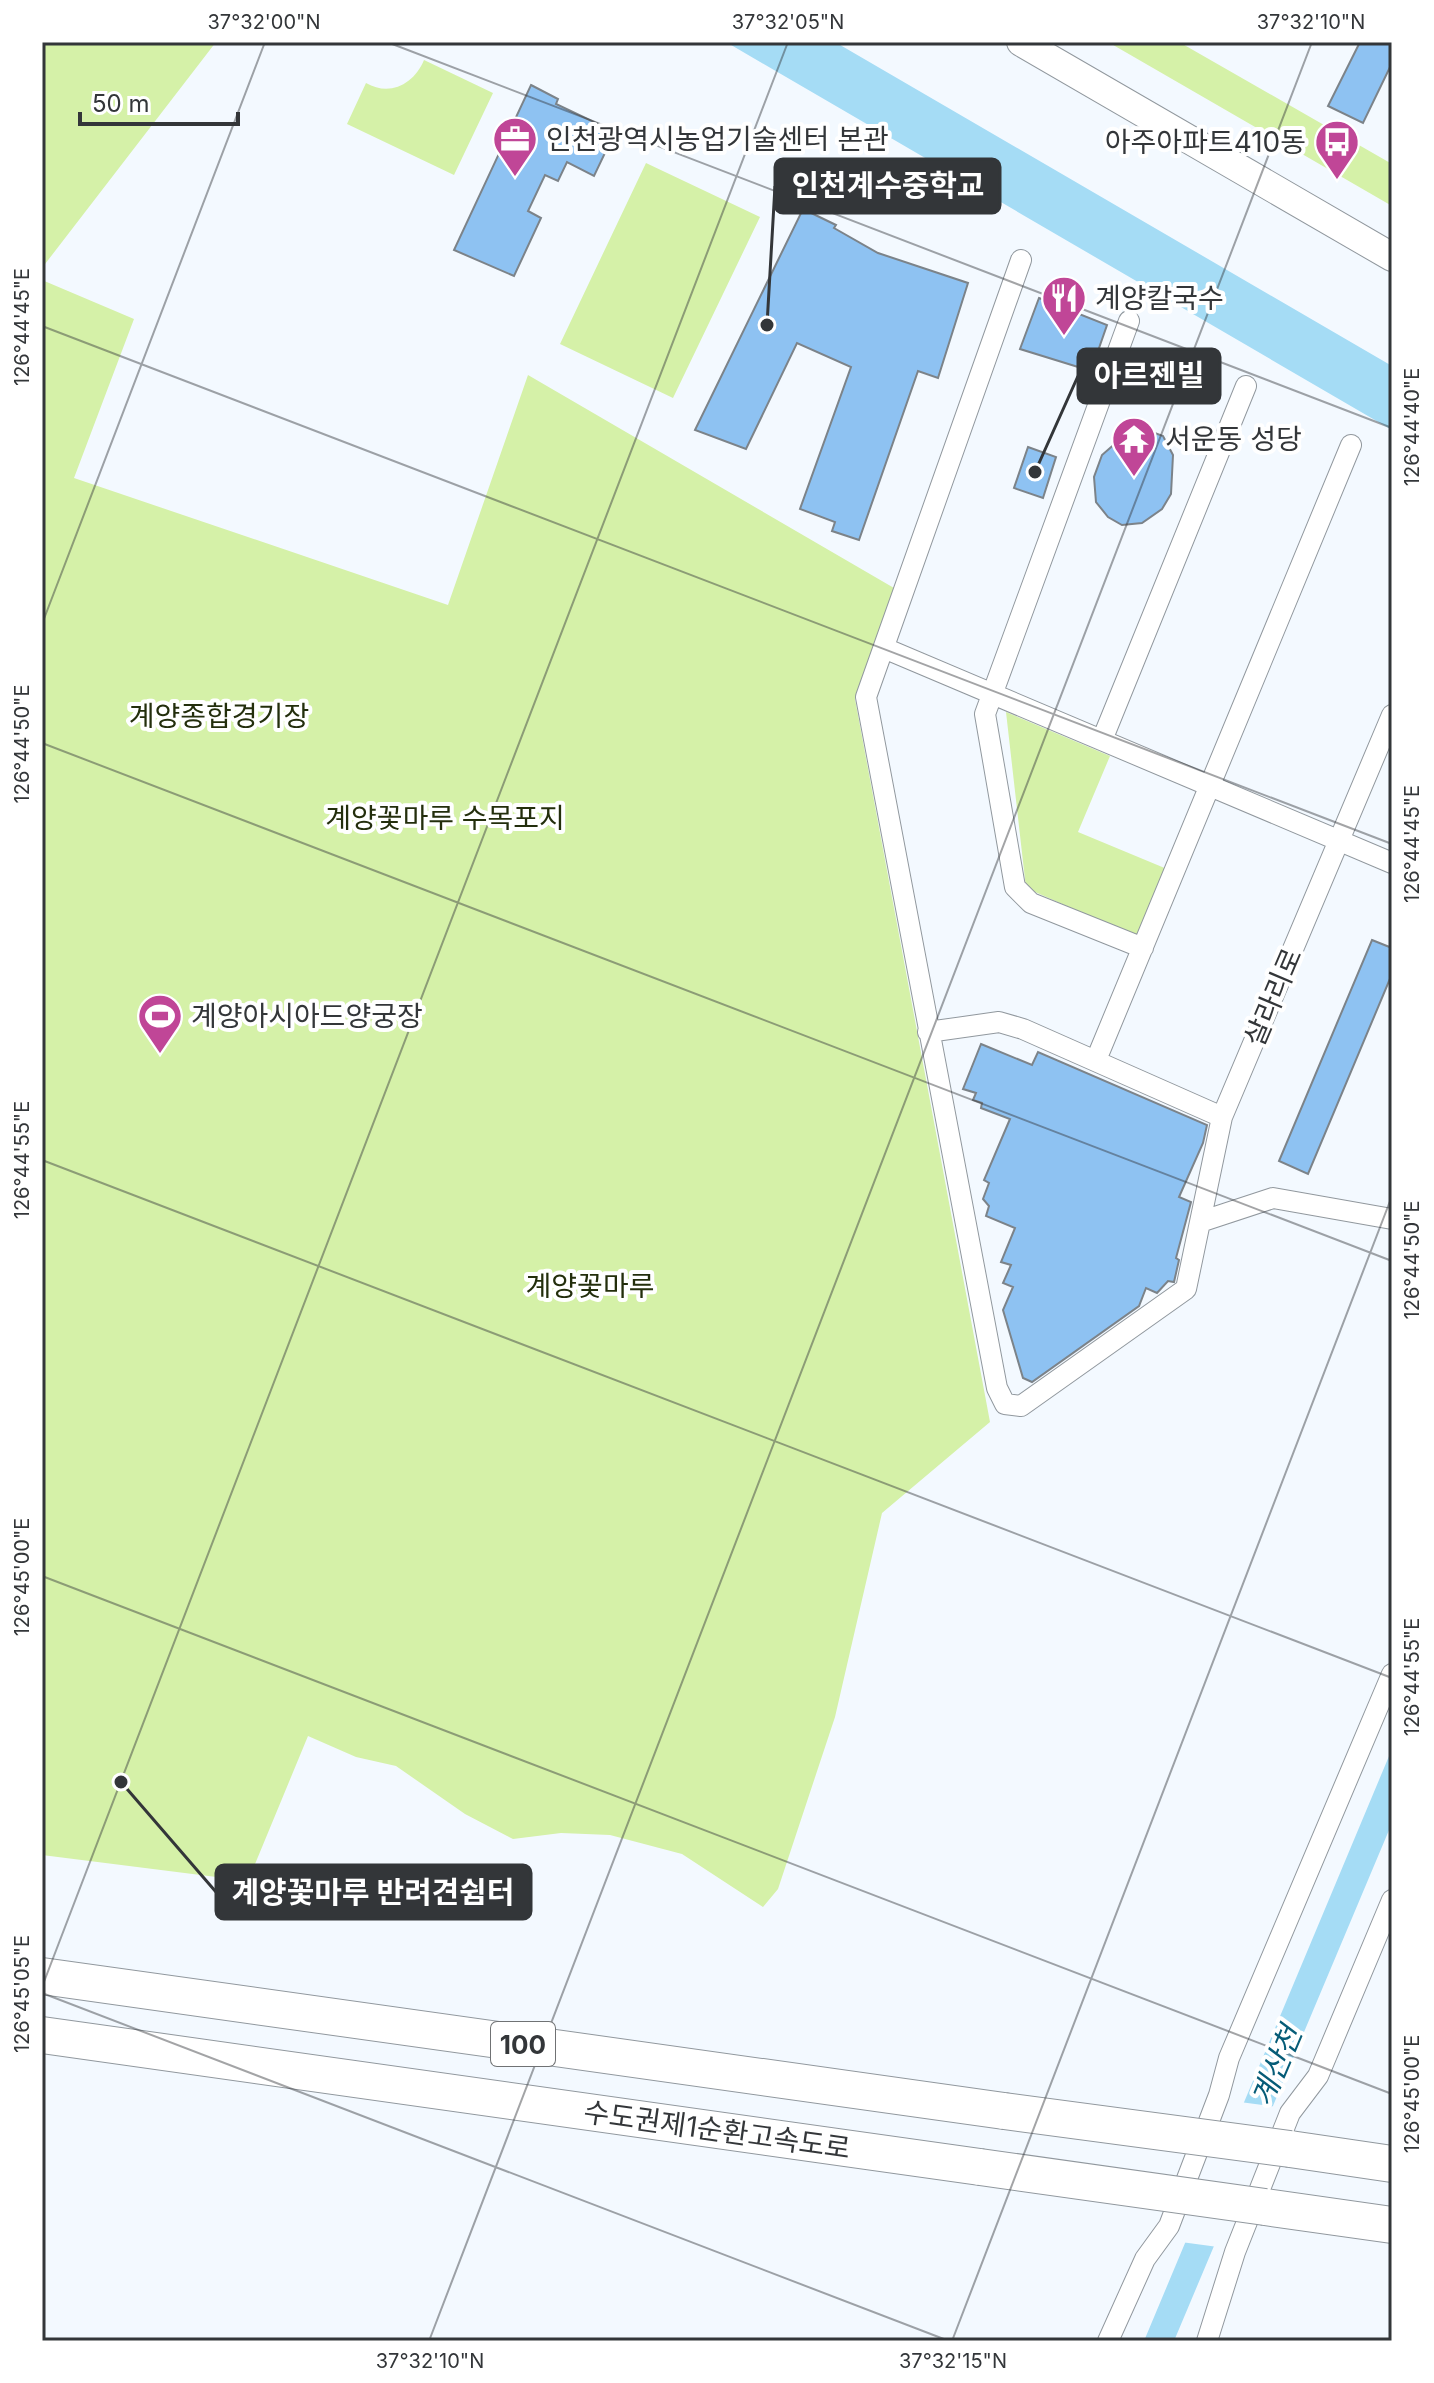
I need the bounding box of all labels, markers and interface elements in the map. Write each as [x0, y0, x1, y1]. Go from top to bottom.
text: 37°32'00"N [208, 10, 320, 34]
text: 37°32'05"N [732, 10, 844, 34]
text: 37°32'10"N [1257, 10, 1365, 34]
scale bar [80, 76, 238, 126]
text: 50 m [92, 89, 150, 118]
office icon: 인천광역시농업기술센터 본관 [491, 115, 539, 178]
bus stop icon: 아주아파트410동 [1313, 118, 1361, 181]
place label: 인천광역시농업기술센터 본관 [546, 122, 889, 156]
place label: 아주아파트410동 [1105, 125, 1306, 159]
callout: 인천계수중학교 [775, 159, 1000, 213]
text: 인천계수중학교 [791, 167, 985, 203]
text: 126°44'45"E [10, 268, 34, 386]
restaurant icon: 계양칼국수 [1040, 274, 1088, 337]
place label: 계양칼국수 [1095, 281, 1224, 315]
callout: 아르젠빌 [1078, 349, 1220, 403]
text: 아르젠빌 [1094, 357, 1204, 393]
text: 126°44'40"E [1400, 368, 1424, 486]
temple icon: 서운동 성당 [1110, 415, 1158, 478]
place label: 서운동 성당 [1165, 422, 1302, 456]
text: 126°44'50"E [10, 685, 34, 803]
park label: 계양종합경기장 [129, 699, 309, 733]
text: 126°44'45"E [1400, 785, 1424, 903]
park label: 계양꽃마루 수목포지 [325, 801, 565, 835]
street label: 살라리로 [1237, 943, 1309, 1051]
sports icon: 계양아시아드양궁장 [136, 992, 184, 1055]
place label: 계양아시아드양궁장 [191, 999, 423, 1033]
text: 126°44'55"E [10, 1101, 34, 1219]
text: 126°44'50"E [1400, 1201, 1424, 1319]
park label: 계양꽃마루 [526, 1269, 654, 1303]
text: 126°45'00"E [10, 1518, 34, 1636]
text: 126°44'55"E [1400, 1618, 1424, 1736]
callout: 계양꽃마루 반려견쉼터 [216, 1865, 531, 1919]
text: 계양꽃마루 반려견쉼터 [231, 1874, 515, 1910]
text: 126°45'05"E [10, 1935, 34, 2053]
water label: 계산천 [1243, 2018, 1310, 2111]
road number: 100 [491, 2022, 555, 2066]
text: 126°45'00"E [1400, 2035, 1424, 2153]
street label: 수도권제1순환고속도로 [581, 2094, 853, 2166]
text: 37°32'10"N [376, 2349, 484, 2373]
text: 37°32'15"N [899, 2349, 1007, 2373]

